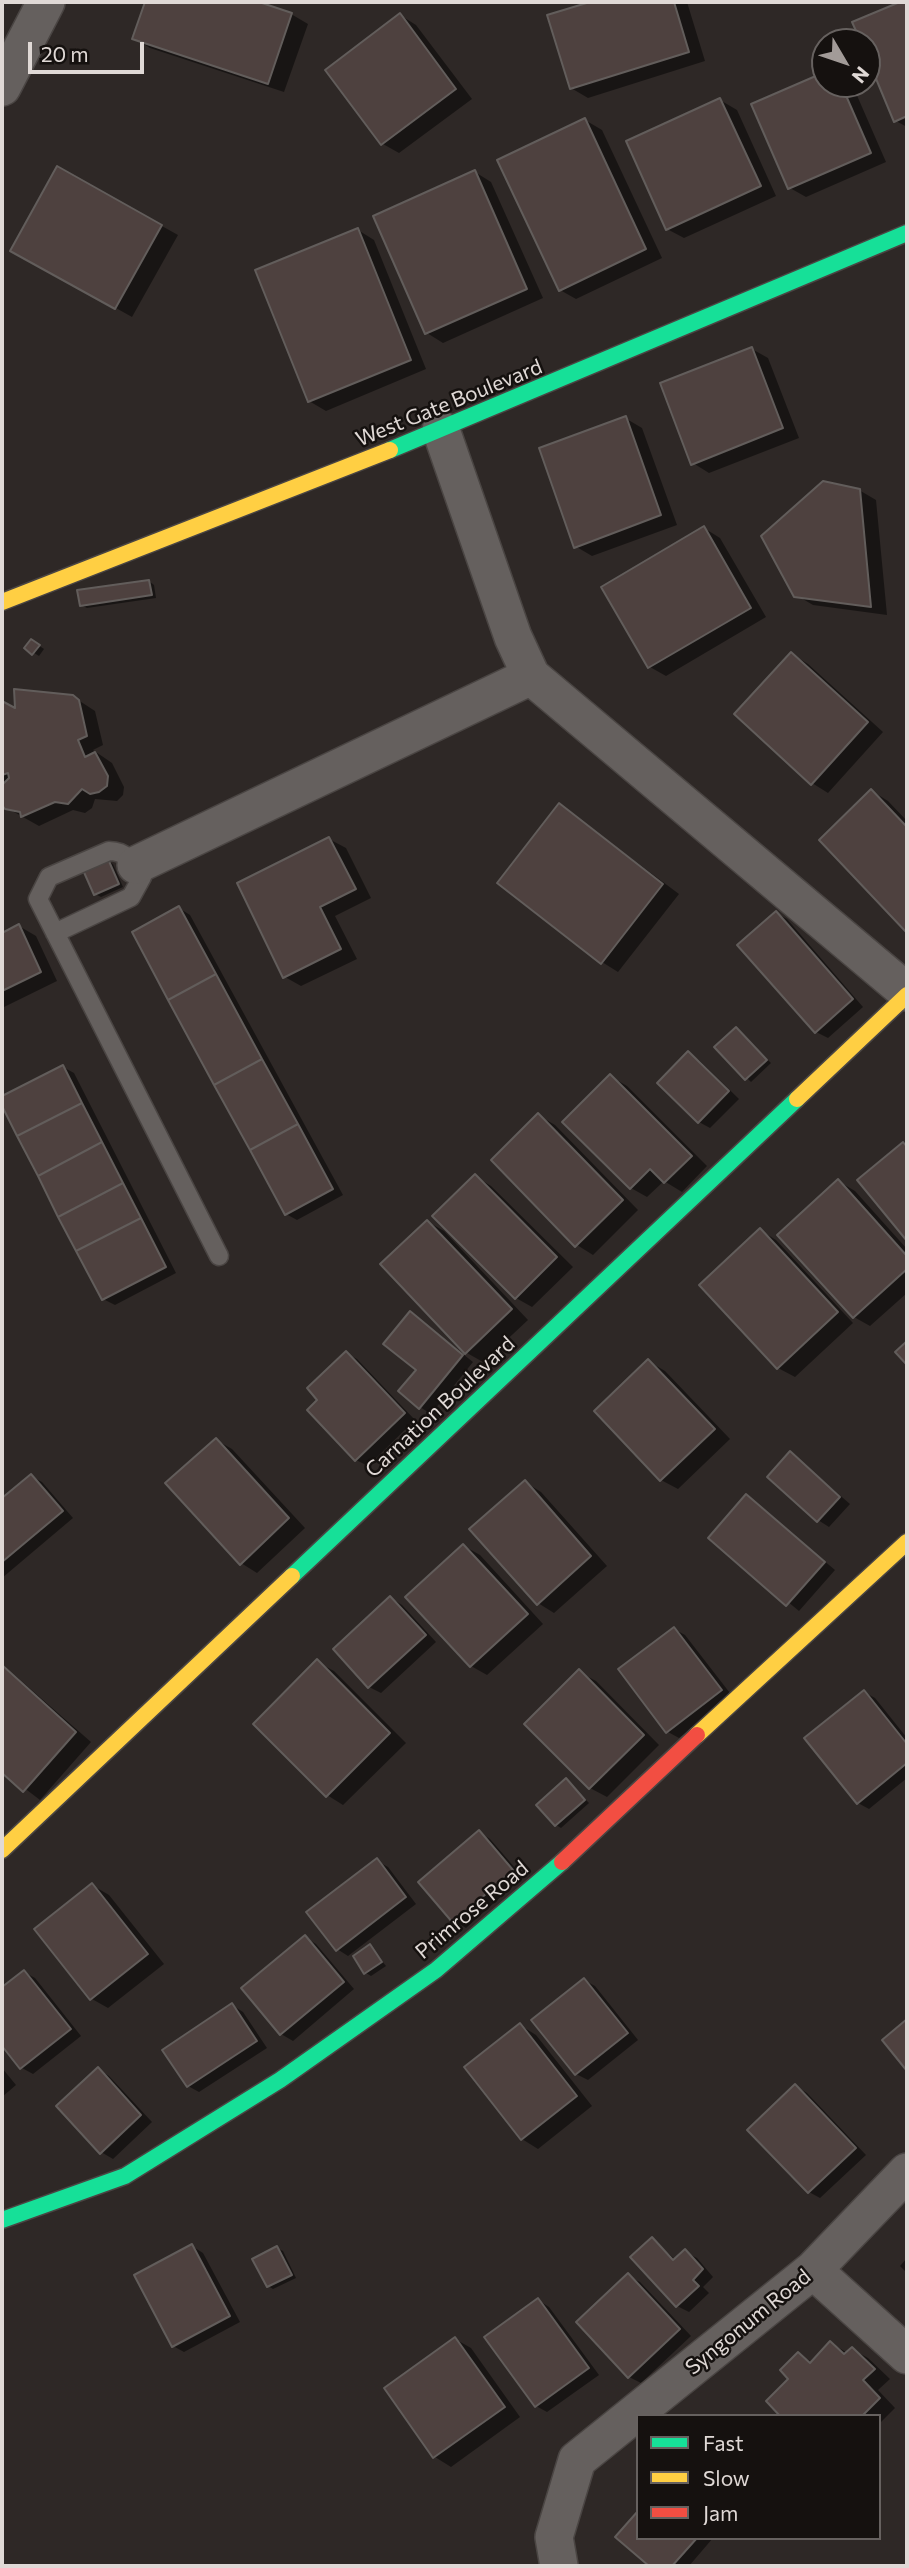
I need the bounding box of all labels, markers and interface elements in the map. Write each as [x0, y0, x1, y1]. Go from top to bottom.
scale bar [32, 28, 147, 72]
north arrow [811, 28, 881, 98]
text: 20 m [41, 41, 89, 66]
text: N [848, 62, 875, 88]
street label: West Gate Boulevard [352, 354, 546, 452]
street label: Carnation Boulevard [360, 1331, 520, 1483]
street label: Primrose Road [411, 1856, 533, 1964]
street label: Syngonum Road [680, 2264, 816, 2380]
legend [636, 2414, 881, 2540]
text: Fast [703, 2430, 744, 2455]
text: Slow [703, 2465, 750, 2490]
text: Jam [703, 2500, 738, 2525]

